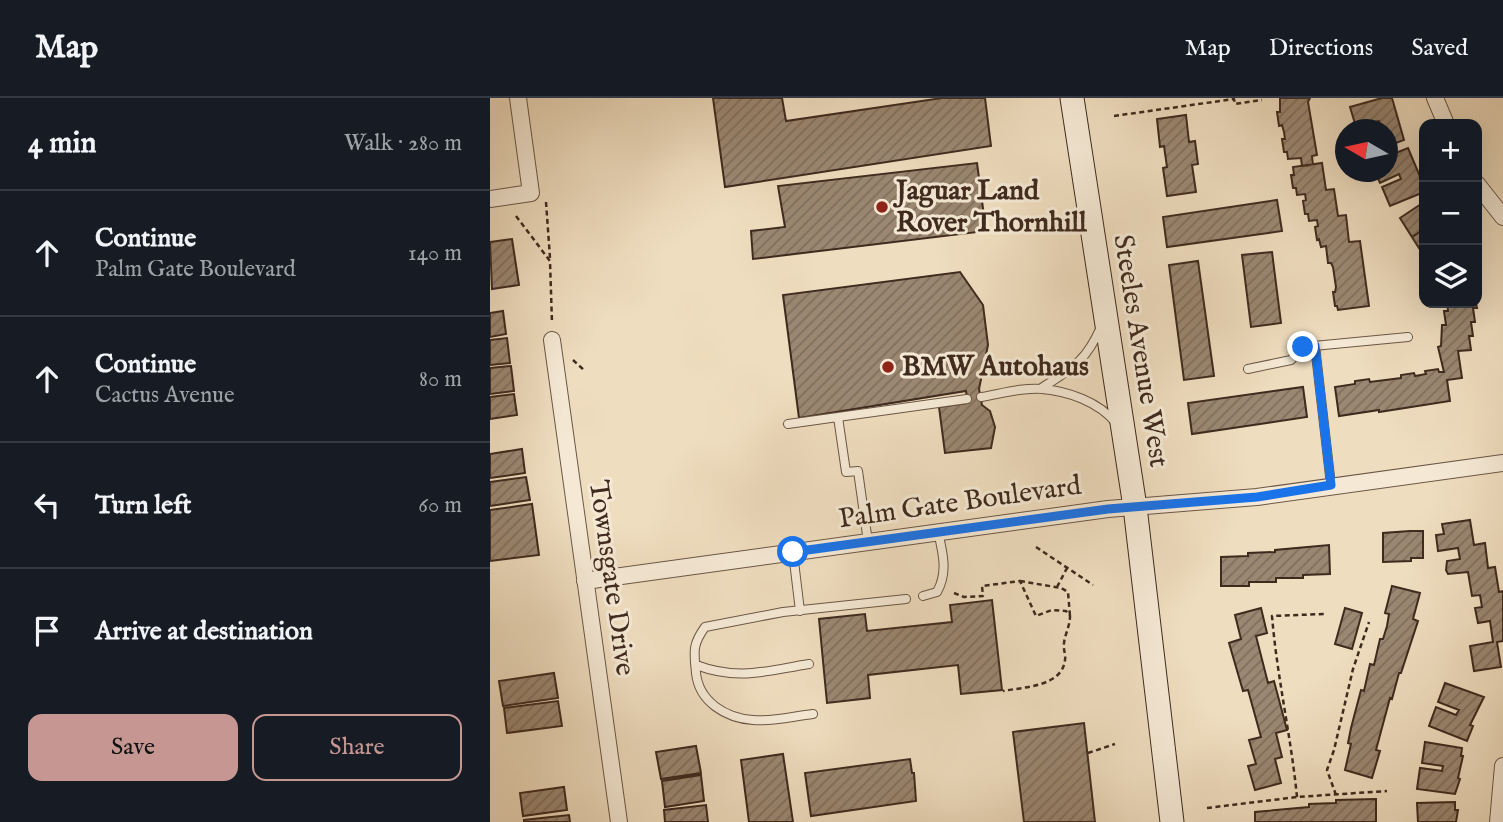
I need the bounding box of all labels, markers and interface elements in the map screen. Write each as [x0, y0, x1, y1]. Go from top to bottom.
text: Map [35, 27, 98, 69]
text: Map [1185, 33, 1231, 64]
text: Directions [1269, 33, 1373, 64]
text: Saved [1411, 33, 1468, 64]
north arrow [1335, 119, 1398, 182]
map controls [1419, 119, 1482, 308]
button: + [1419, 119, 1482, 182]
text: 4 min [28, 125, 96, 163]
text: Walk · 280 m [344, 129, 462, 158]
place label: Jaguar Land Rover Thornhill [892, 174, 1088, 241]
button: − [1419, 182, 1482, 245]
marker: Jaguar Land Rover Thornhill [874, 199, 890, 215]
text: Continue [95, 222, 196, 255]
street label: Steeles Avenue West [1104, 232, 1176, 470]
icon: ahead [28, 234, 66, 272]
text: 140 m [408, 239, 462, 268]
button: layers [1419, 245, 1482, 308]
text: Palm Gate Boulevard [95, 255, 296, 284]
route end [1287, 331, 1318, 362]
text: Continue [95, 348, 196, 381]
place label: BMW Autohaus [902, 350, 1089, 385]
marker: BMW Autohaus [880, 359, 896, 375]
icon: ahead [28, 360, 66, 398]
text: 80 m [419, 365, 462, 394]
text: Cactus Avenue [95, 381, 234, 410]
street label: Palm Gate Boulevard [836, 469, 1084, 537]
street label: Townsgate Drive [580, 478, 642, 678]
icon: left [28, 486, 66, 524]
text: Turn left [95, 489, 192, 522]
text: 60 m [418, 491, 462, 520]
route start [777, 536, 808, 567]
icon: arrive [28, 612, 66, 650]
text: Arrive at destination [95, 615, 313, 648]
button: Save [28, 714, 238, 781]
button: Share [252, 714, 462, 781]

